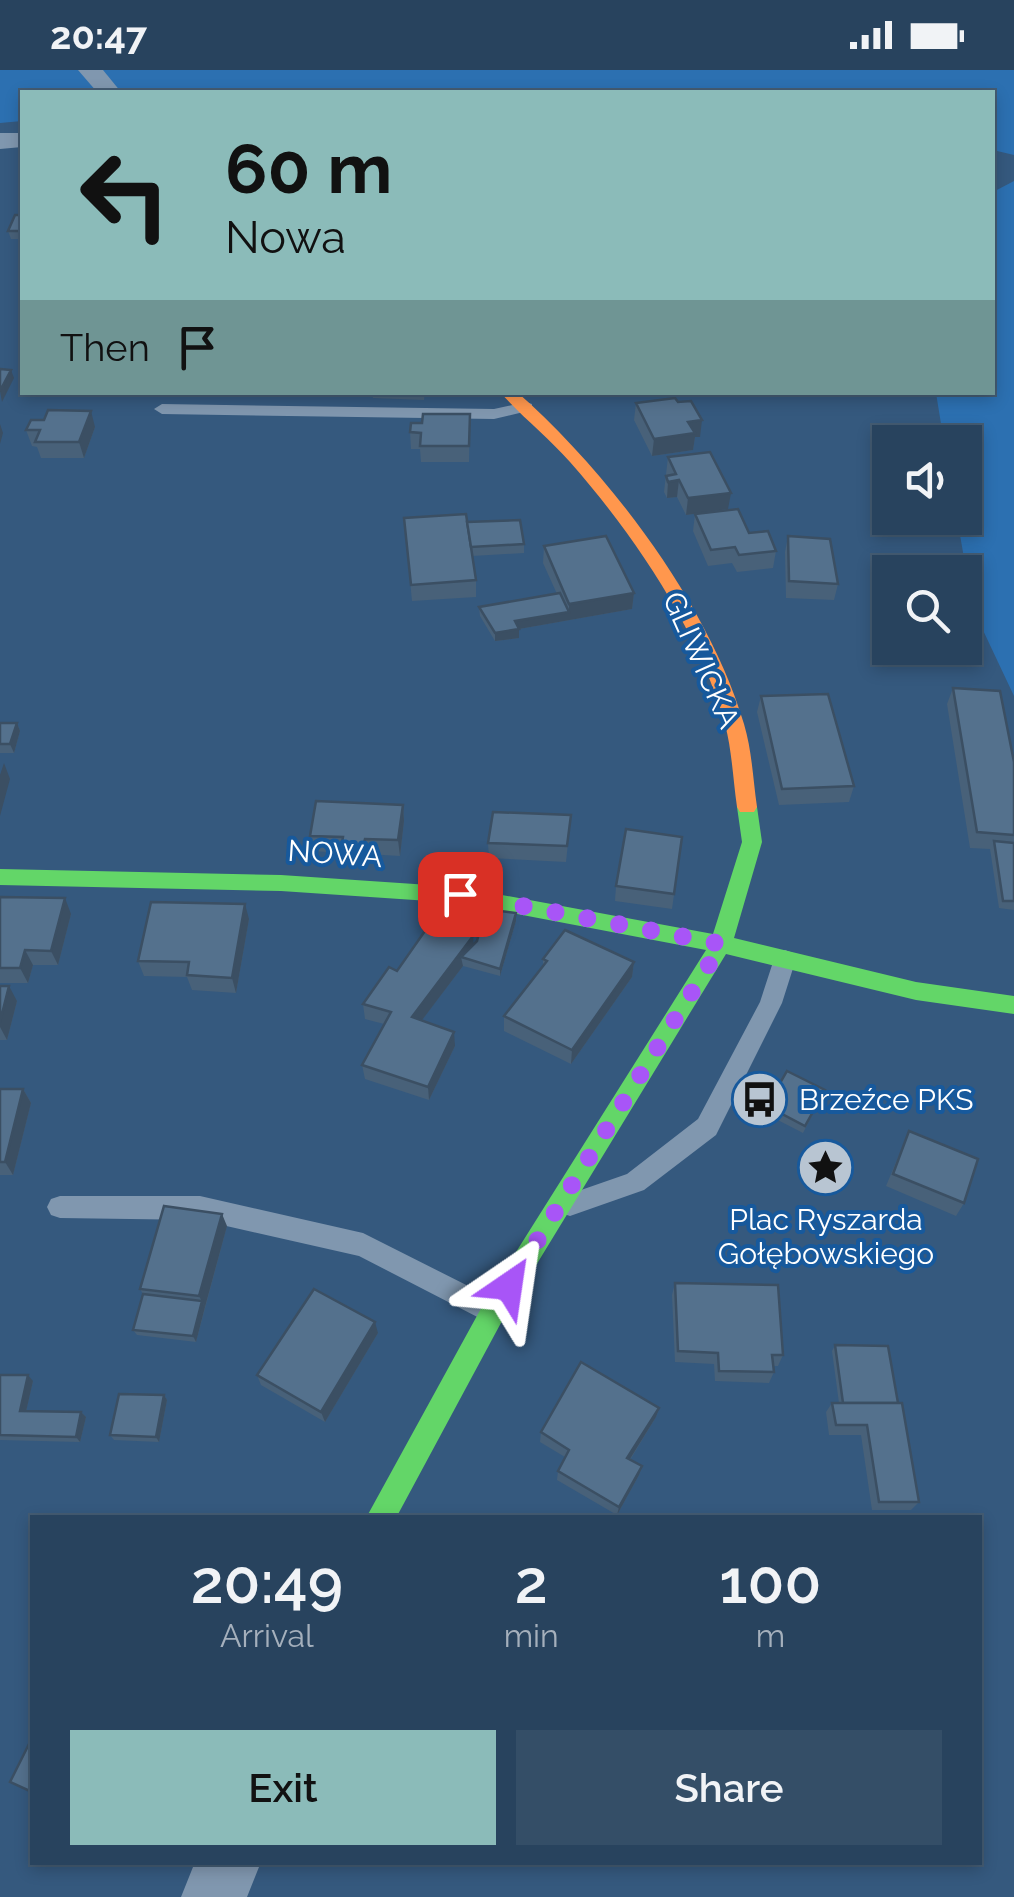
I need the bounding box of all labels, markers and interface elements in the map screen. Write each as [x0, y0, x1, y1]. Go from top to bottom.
text: 20:47 [50, 13, 147, 58]
text: 60 m [225, 127, 392, 209]
icon: left [60, 130, 190, 260]
text: Nowa [225, 211, 346, 264]
icon: arrive [170, 320, 225, 375]
text: Then [60, 325, 150, 370]
map controls [872, 425, 982, 665]
button: sound [872, 425, 982, 535]
button: search [872, 555, 982, 665]
street label: GLIWICKA [656, 586, 747, 733]
street label: NOWA [287, 833, 384, 874]
pin [418, 852, 503, 937]
icon: arrive [433, 867, 488, 922]
bus stop icon: Brzeźce PKS [730, 1070, 790, 1130]
place label: Brzeźce PKS [799, 1082, 974, 1117]
place icon: Plac Ryszarda Gołębowskiego [796, 1138, 856, 1198]
place label: Plac Ryszarda Gołębowskiego [718, 1202, 934, 1271]
position arrow [457, 1234, 561, 1338]
text: 20:49 [191, 1547, 343, 1617]
text: 2 [515, 1547, 548, 1617]
text: 100 [719, 1547, 821, 1617]
text: Arrival [220, 1617, 314, 1654]
text: min [504, 1617, 559, 1654]
text: m [756, 1617, 785, 1654]
button: Exit [70, 1730, 496, 1845]
button: Share [516, 1730, 942, 1845]

